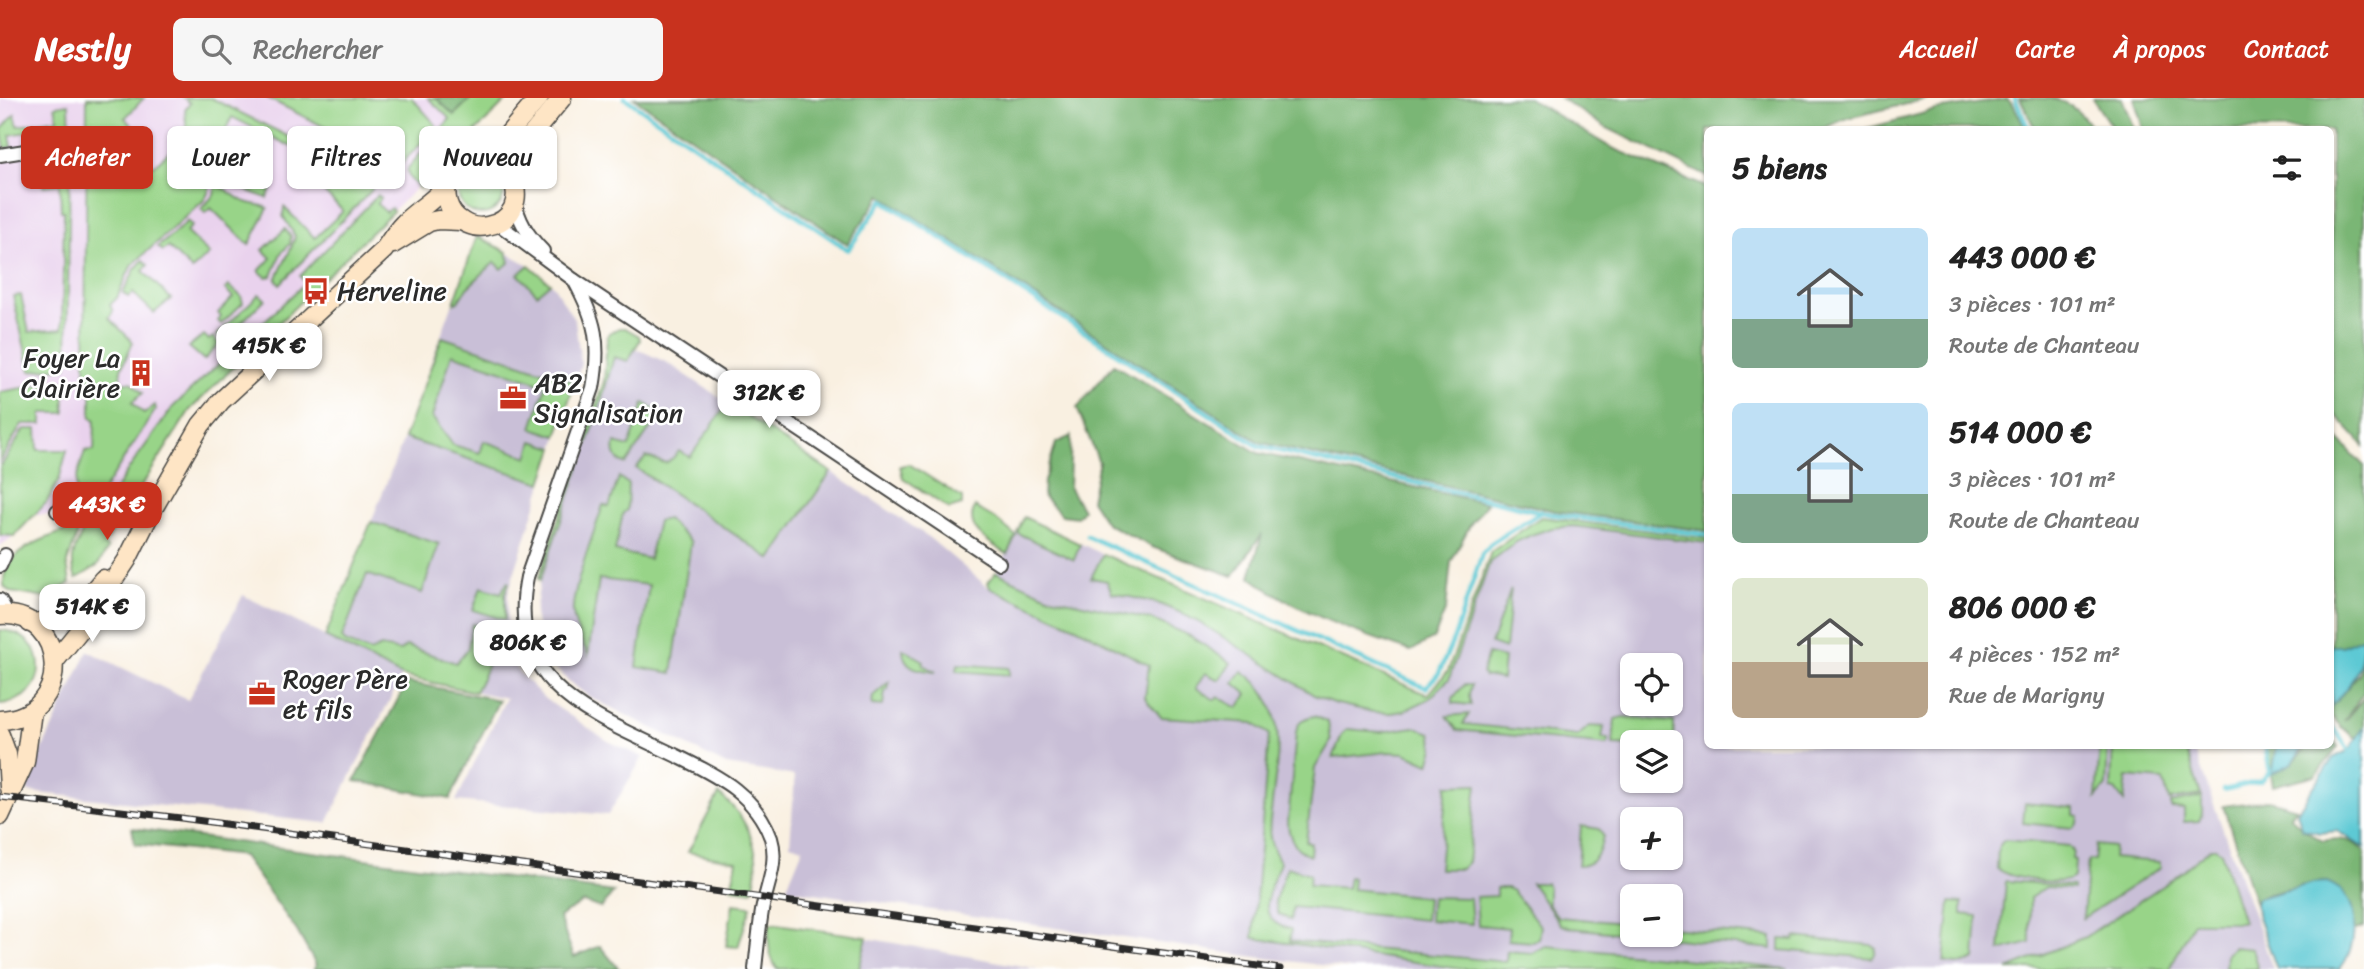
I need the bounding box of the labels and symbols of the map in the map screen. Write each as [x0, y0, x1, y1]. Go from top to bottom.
place label: Herveline [337, 268, 447, 314]
bus stop icon: Herveline [301, 276, 331, 306]
pin: 415K € [212, 324, 326, 383]
place label: Foyer La Clairière [21, 335, 120, 411]
building icon: Foyer La Clairière [126, 358, 156, 388]
place label: AB2 Signalisation [533, 360, 683, 436]
pin: 312K € [712, 370, 826, 430]
office icon: AB2 Signalisation [498, 383, 528, 413]
pin: 443K € [50, 482, 164, 542]
pin: 514K € [35, 584, 149, 644]
pin: 806K € [471, 620, 585, 680]
place label: Roger Père et fils [283, 656, 408, 732]
office icon: Roger Père et fils [247, 679, 277, 709]

